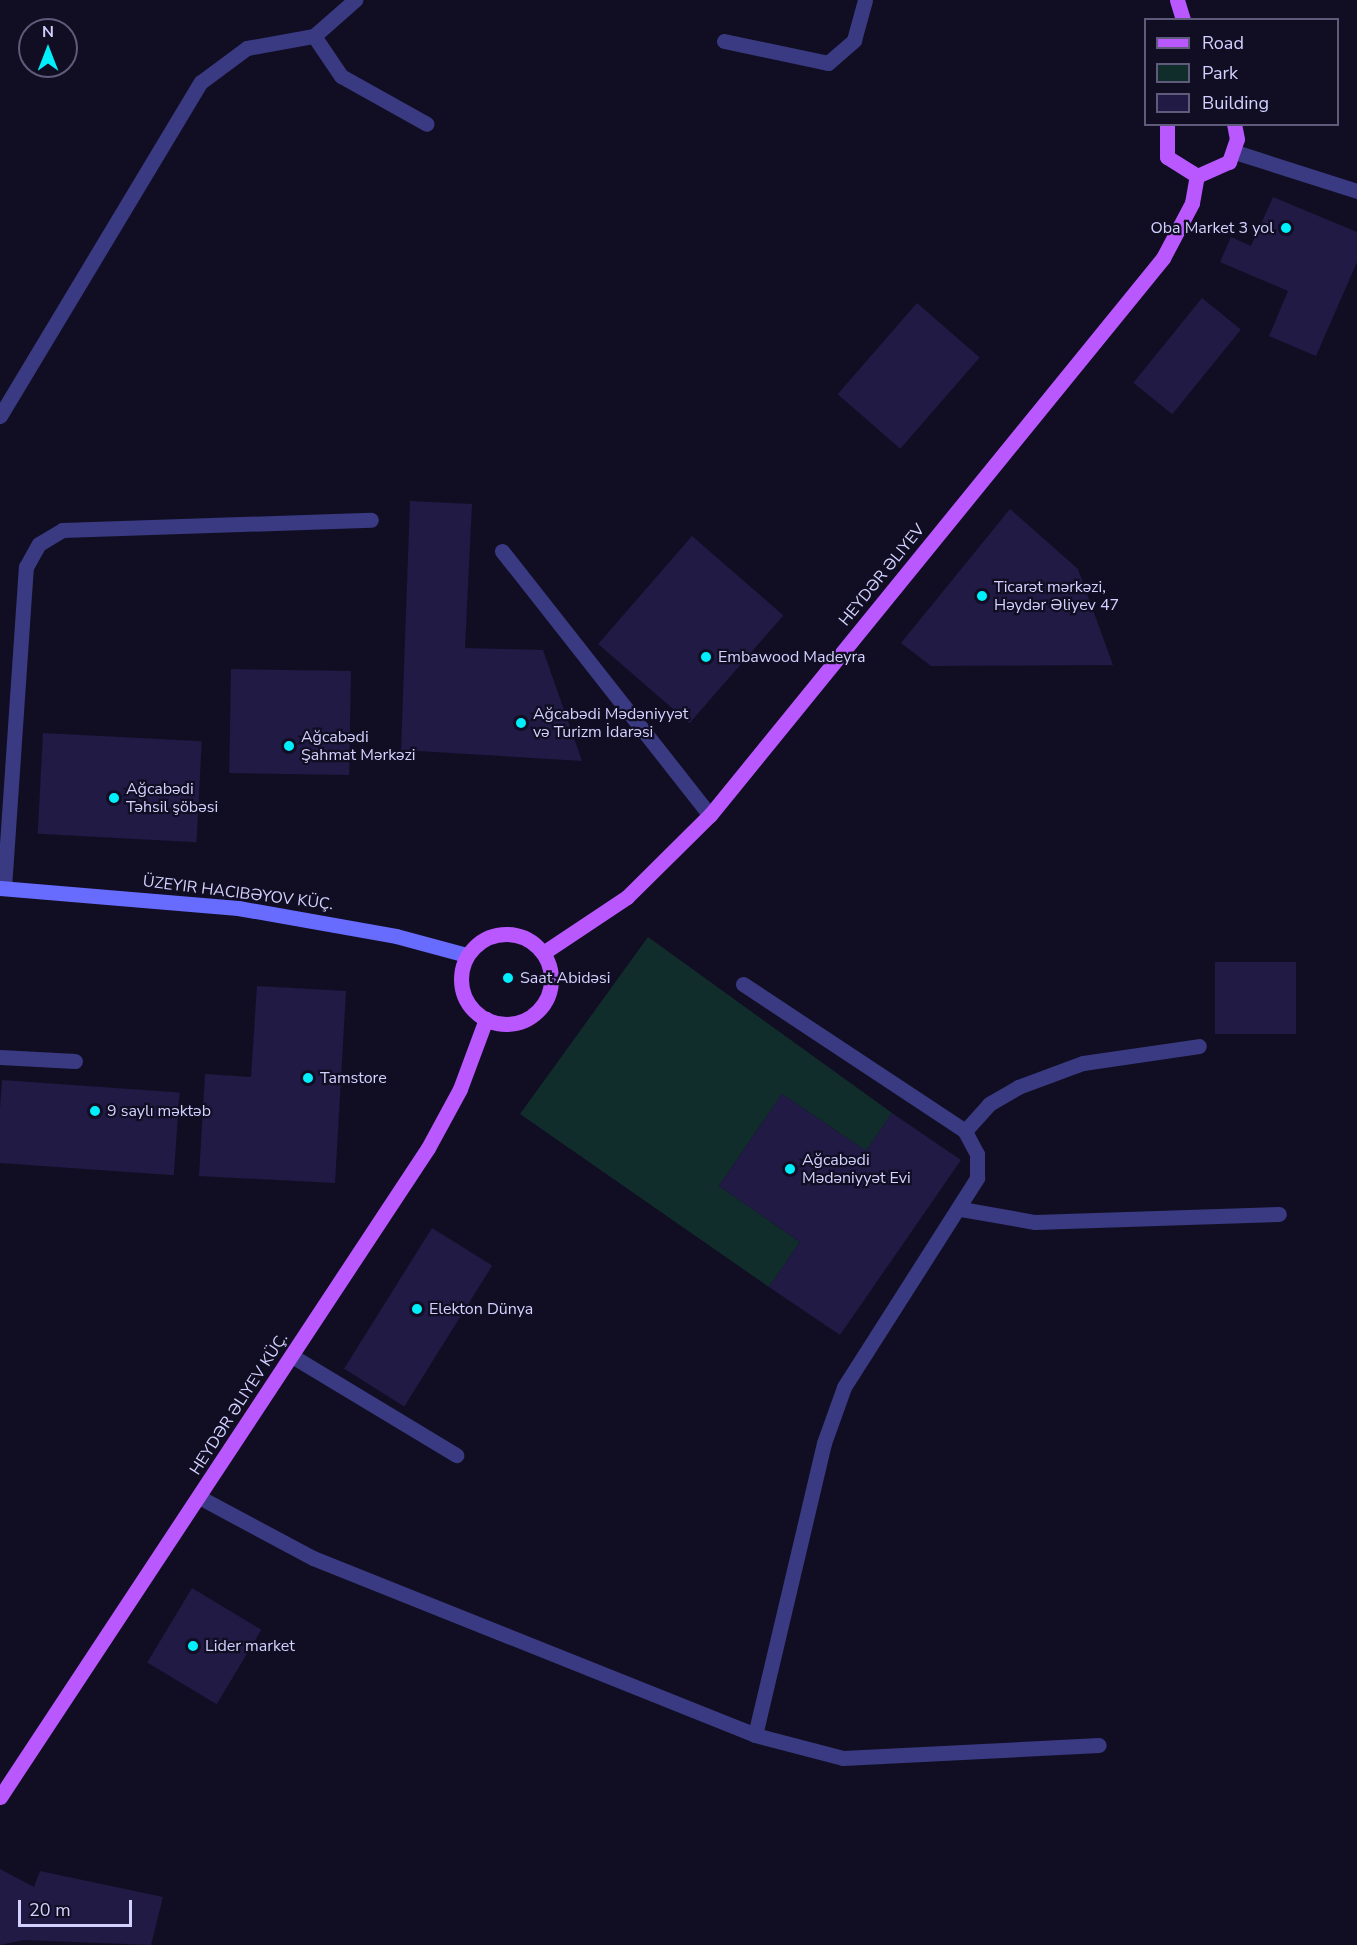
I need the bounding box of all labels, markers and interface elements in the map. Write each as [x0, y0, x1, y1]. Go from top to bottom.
north arrow [18, 18, 78, 78]
legend [1144, 18, 1339, 126]
text: N [42, 21, 54, 43]
text: Road [1202, 31, 1244, 55]
text: Park [1202, 61, 1238, 85]
text: Building [1202, 91, 1269, 115]
place label: Oba Market 3 yol [1150, 218, 1274, 238]
marker: Oba Market 3 yol [1279, 221, 1293, 235]
street label: HEYDƏR ƏLIYEV [835, 520, 929, 630]
place label: Ticarət mərkəzi, Həydər Əliyev 47 [994, 577, 1119, 615]
marker: Ticarət mərkəzi, Həydər Əliyev 47 [975, 589, 989, 603]
place label: Embawood Madeyra [718, 647, 866, 667]
marker: Embawood Madeyra [699, 650, 713, 664]
place label: Ağcabədi Mədəniyyət və Turizm İdarəsi [533, 704, 688, 742]
marker: Ağcabədi Mədəniyyət və Turizm İdarəsi [514, 716, 528, 730]
place label: Ağcabədi Şahmat Mərkəzi [301, 727, 416, 765]
marker: Ağcabədi Şahmat Mərkəzi [282, 739, 296, 753]
place label: Ağcabədi Təhsil şöbəsi [126, 779, 218, 817]
marker: Ağcabədi Təhsil şöbəsi [107, 791, 121, 805]
street label: ÜZEYIR HACIBƏYOV KÜÇ. [142, 872, 334, 914]
place label: Saat Abidəsi [520, 968, 610, 988]
marker: Saat Abidəsi [501, 971, 515, 985]
place label: Tamstore [320, 1068, 387, 1088]
marker: Tamstore [301, 1071, 315, 1085]
place label: 9 saylı məktəb [107, 1101, 211, 1121]
marker: 9 saylı məktəb [88, 1104, 102, 1118]
place label: Ağcabədi Mədəniyyət Evi [802, 1150, 911, 1188]
marker: Ağcabədi Mədəniyyət Evi [783, 1162, 797, 1176]
place label: Elekton Dünya [429, 1299, 533, 1319]
marker: Elekton Dünya [410, 1302, 424, 1316]
street label: HEYDƏR ƏLIYEV KÜÇ. [186, 1329, 292, 1479]
place label: Lider market [205, 1636, 295, 1656]
marker: Lider market [186, 1639, 200, 1653]
scale bar [21, 1888, 135, 1926]
text: 20 m [29, 1898, 71, 1922]

